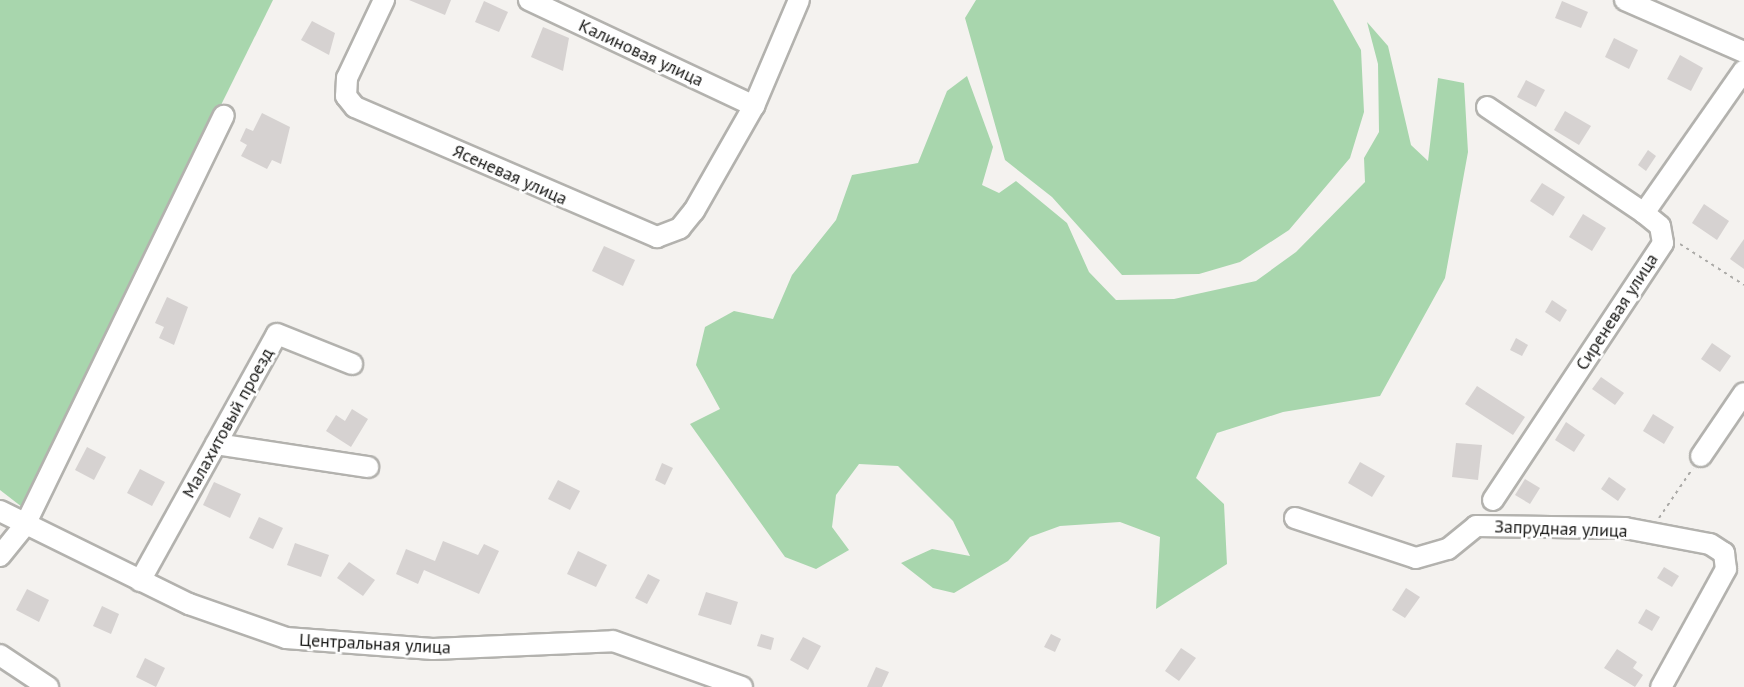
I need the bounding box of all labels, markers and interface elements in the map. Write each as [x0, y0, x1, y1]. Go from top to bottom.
street label: Калиновая улица [575, 15, 707, 91]
street label: Ясеневая улица [449, 140, 571, 210]
street label: Сиреневая улица [1571, 250, 1663, 374]
street label: Малахитовый проезд [178, 344, 278, 502]
street label: Запрудная улица [1494, 516, 1628, 542]
street label: Центральная улица [299, 629, 451, 659]

